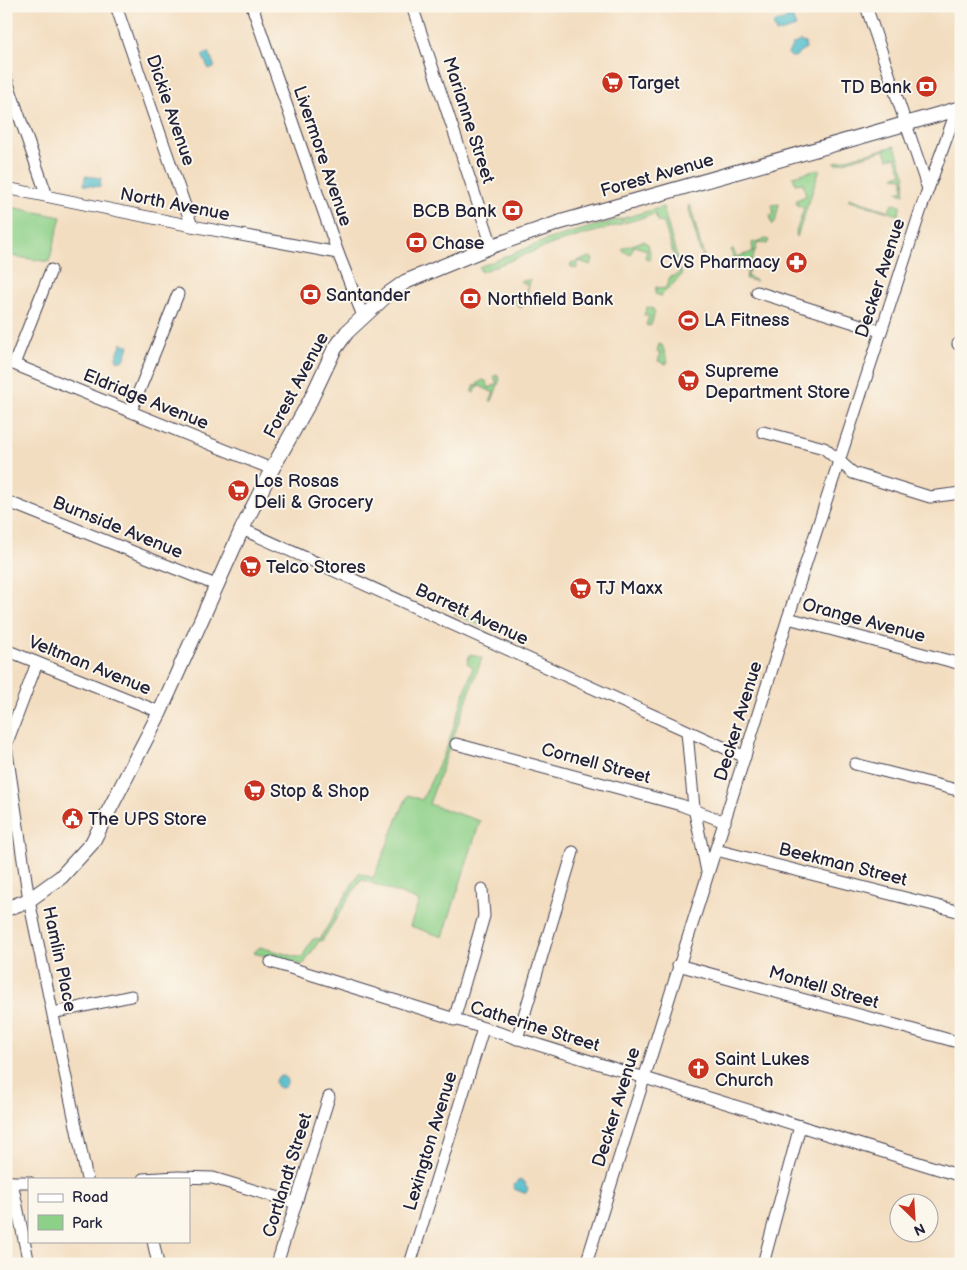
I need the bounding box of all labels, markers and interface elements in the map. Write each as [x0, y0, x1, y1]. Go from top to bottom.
street label: Dickie Avenue [142, 52, 199, 169]
street label: Marianne Street [438, 54, 499, 186]
supermarket icon: Target [600, 71, 624, 95]
place label: Target [628, 73, 680, 94]
bank icon: TD Bank [915, 75, 939, 99]
place label: TD Bank [841, 77, 911, 98]
street label: Livermore Avenue [289, 83, 356, 229]
street label: Forest Avenue [598, 149, 717, 202]
street label: North Avenue [118, 184, 232, 225]
bank icon: BCB Bank [500, 199, 524, 223]
place label: BCB Bank [412, 201, 496, 222]
street label: Decker Avenue [851, 216, 910, 340]
bank icon: Chase [404, 231, 428, 255]
place label: Chase [432, 233, 485, 254]
pharmacy icon: CVS Pharmacy [784, 250, 808, 274]
place label: CVS Pharmacy [660, 252, 781, 273]
bank icon: Santander [298, 283, 322, 307]
place label: Santander [326, 285, 411, 306]
bank icon: Northfield Bank [459, 287, 483, 311]
place label: Northfield Bank [487, 289, 613, 310]
sports icon: LA Fitness [676, 308, 700, 332]
place label: LA Fitness [704, 310, 789, 331]
street label: Forest Avenue [260, 328, 333, 442]
place label: Supreme Department Store [705, 361, 850, 403]
street label: Eldridge Avenue [80, 365, 212, 434]
supermarket icon: Supreme Department Store [677, 369, 701, 393]
place label: Los Rosas Deli & Grocery [254, 471, 374, 513]
supermarket icon: Los Rosas Deli & Grocery [226, 479, 250, 503]
street label: Burnside Avenue [50, 492, 186, 563]
supermarket icon: Telco Stores [238, 555, 262, 579]
place label: Telco Stores [266, 557, 366, 578]
supermarket icon: TJ Maxx [568, 576, 592, 600]
place label: TJ Maxx [596, 578, 663, 599]
street label: Barrett Avenue [412, 579, 532, 650]
street label: Orange Avenue [800, 594, 928, 647]
street label: Veltman Avenue [25, 631, 155, 700]
street label: Decker Avenue [710, 658, 767, 784]
street label: Cornell Street [539, 739, 653, 788]
supermarket icon: Stop & Shop [242, 779, 266, 803]
place label: Stop & Shop [270, 781, 369, 802]
public building icon: The UPS Store [60, 807, 84, 831]
place label: The UPS Store [88, 809, 207, 830]
street label: Beekman Street [776, 838, 910, 891]
street label: Hamlin Place [38, 905, 81, 1014]
street label: Montell Street [766, 962, 882, 1013]
street label: Catherine Street [467, 997, 603, 1056]
street label: Decker Avenue [588, 1044, 645, 1170]
place label: Saint Lukes Church [715, 1049, 809, 1091]
church icon: Saint Lukes Church [687, 1057, 711, 1081]
street label: Lexington Avenue [399, 1069, 462, 1213]
street label: Cortlandt Street [259, 1110, 317, 1240]
legend [28, 1178, 190, 1242]
text: Road [72, 1188, 108, 1207]
north arrow [890, 1192, 940, 1242]
text: Park [72, 1214, 103, 1233]
text: N [911, 1219, 928, 1239]

